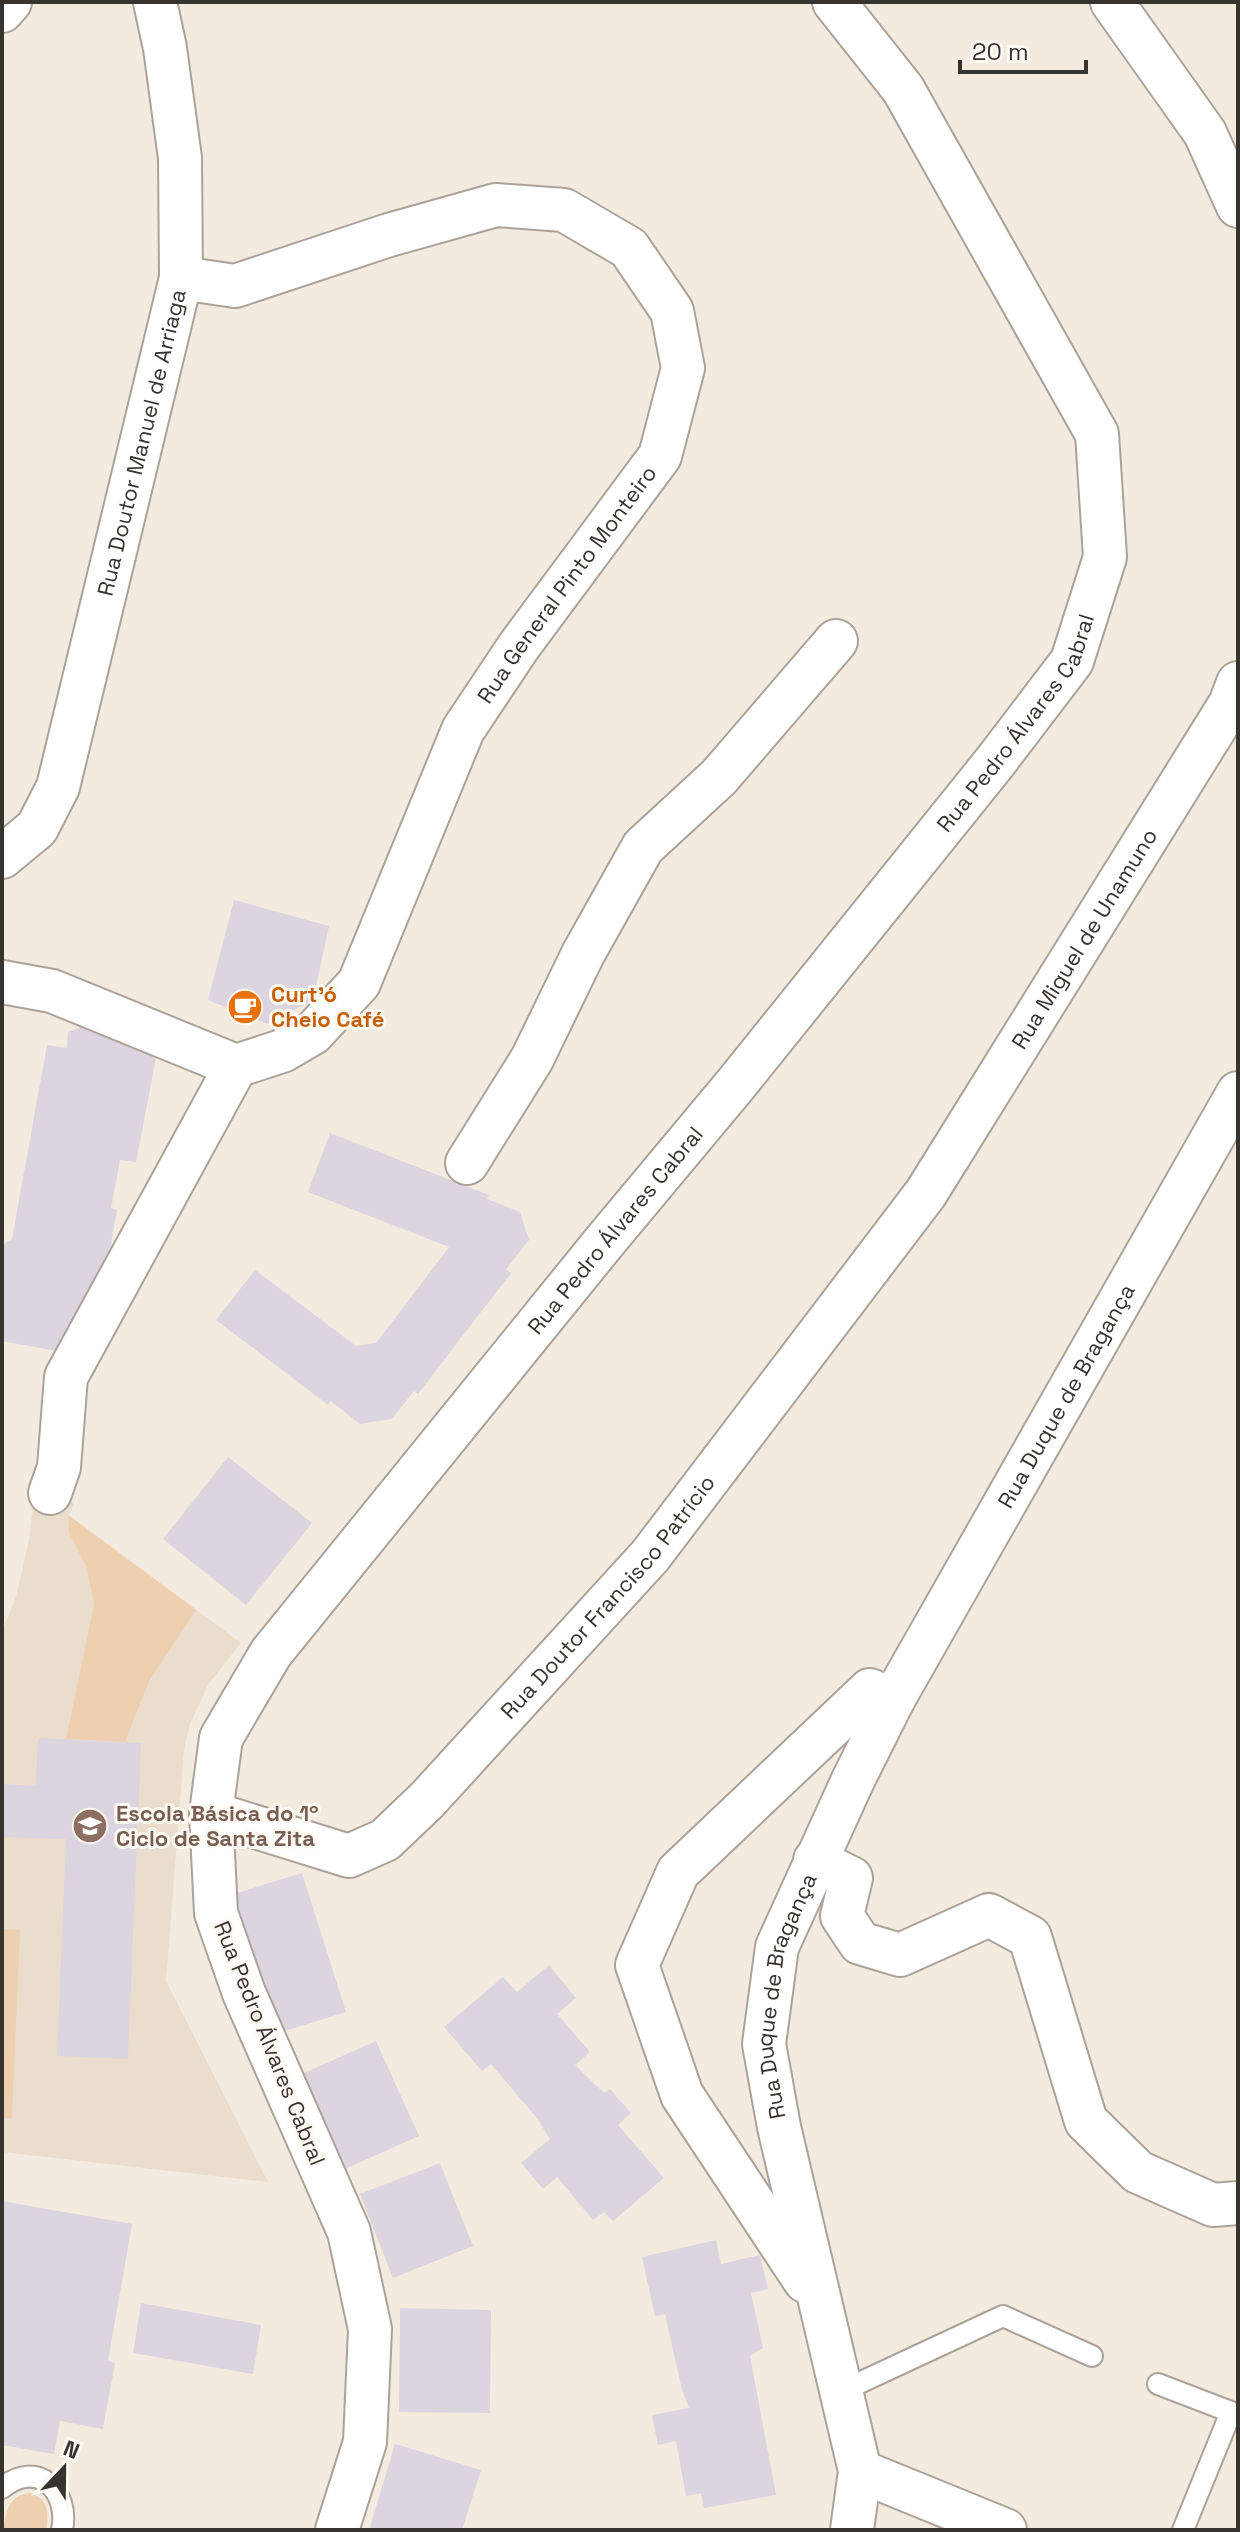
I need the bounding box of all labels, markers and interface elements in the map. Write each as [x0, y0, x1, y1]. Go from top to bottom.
scale bar [960, 24, 1086, 74]
text: 20 m [972, 36, 1029, 67]
street label: Rua Doutor Manuel de Arriaga [91, 286, 192, 599]
street label: Rua General Pinto Monteiro [471, 460, 662, 709]
street label: Rua Pedro Álvares Cabral [930, 610, 1100, 837]
street label: Rua Miguel de Unamuno [1005, 823, 1163, 1054]
place label: Curt'ó Cheio Café [271, 980, 384, 1033]
cafe icon: Curt'ó Cheio Café [226, 988, 264, 1026]
street label: Rua Pedro Álvares Cabral [521, 1120, 709, 1340]
street label: Rua Duque de Bragança [991, 1278, 1141, 1513]
street label: Rua Doutor Francisco Patrício [494, 1469, 721, 1725]
place label: Escola Básica do 1º Ciclo de Santa Zita [116, 1799, 319, 1852]
school or university icon: Escola Básica do 1º Ciclo de Santa Zita [71, 1807, 109, 1845]
street label: Rua Duque de Bragança [750, 1868, 823, 2121]
street label: Rua Pedro Álvares Cabral [208, 1917, 332, 2169]
north arrow [24, 2428, 104, 2508]
text: N [59, 2434, 84, 2465]

